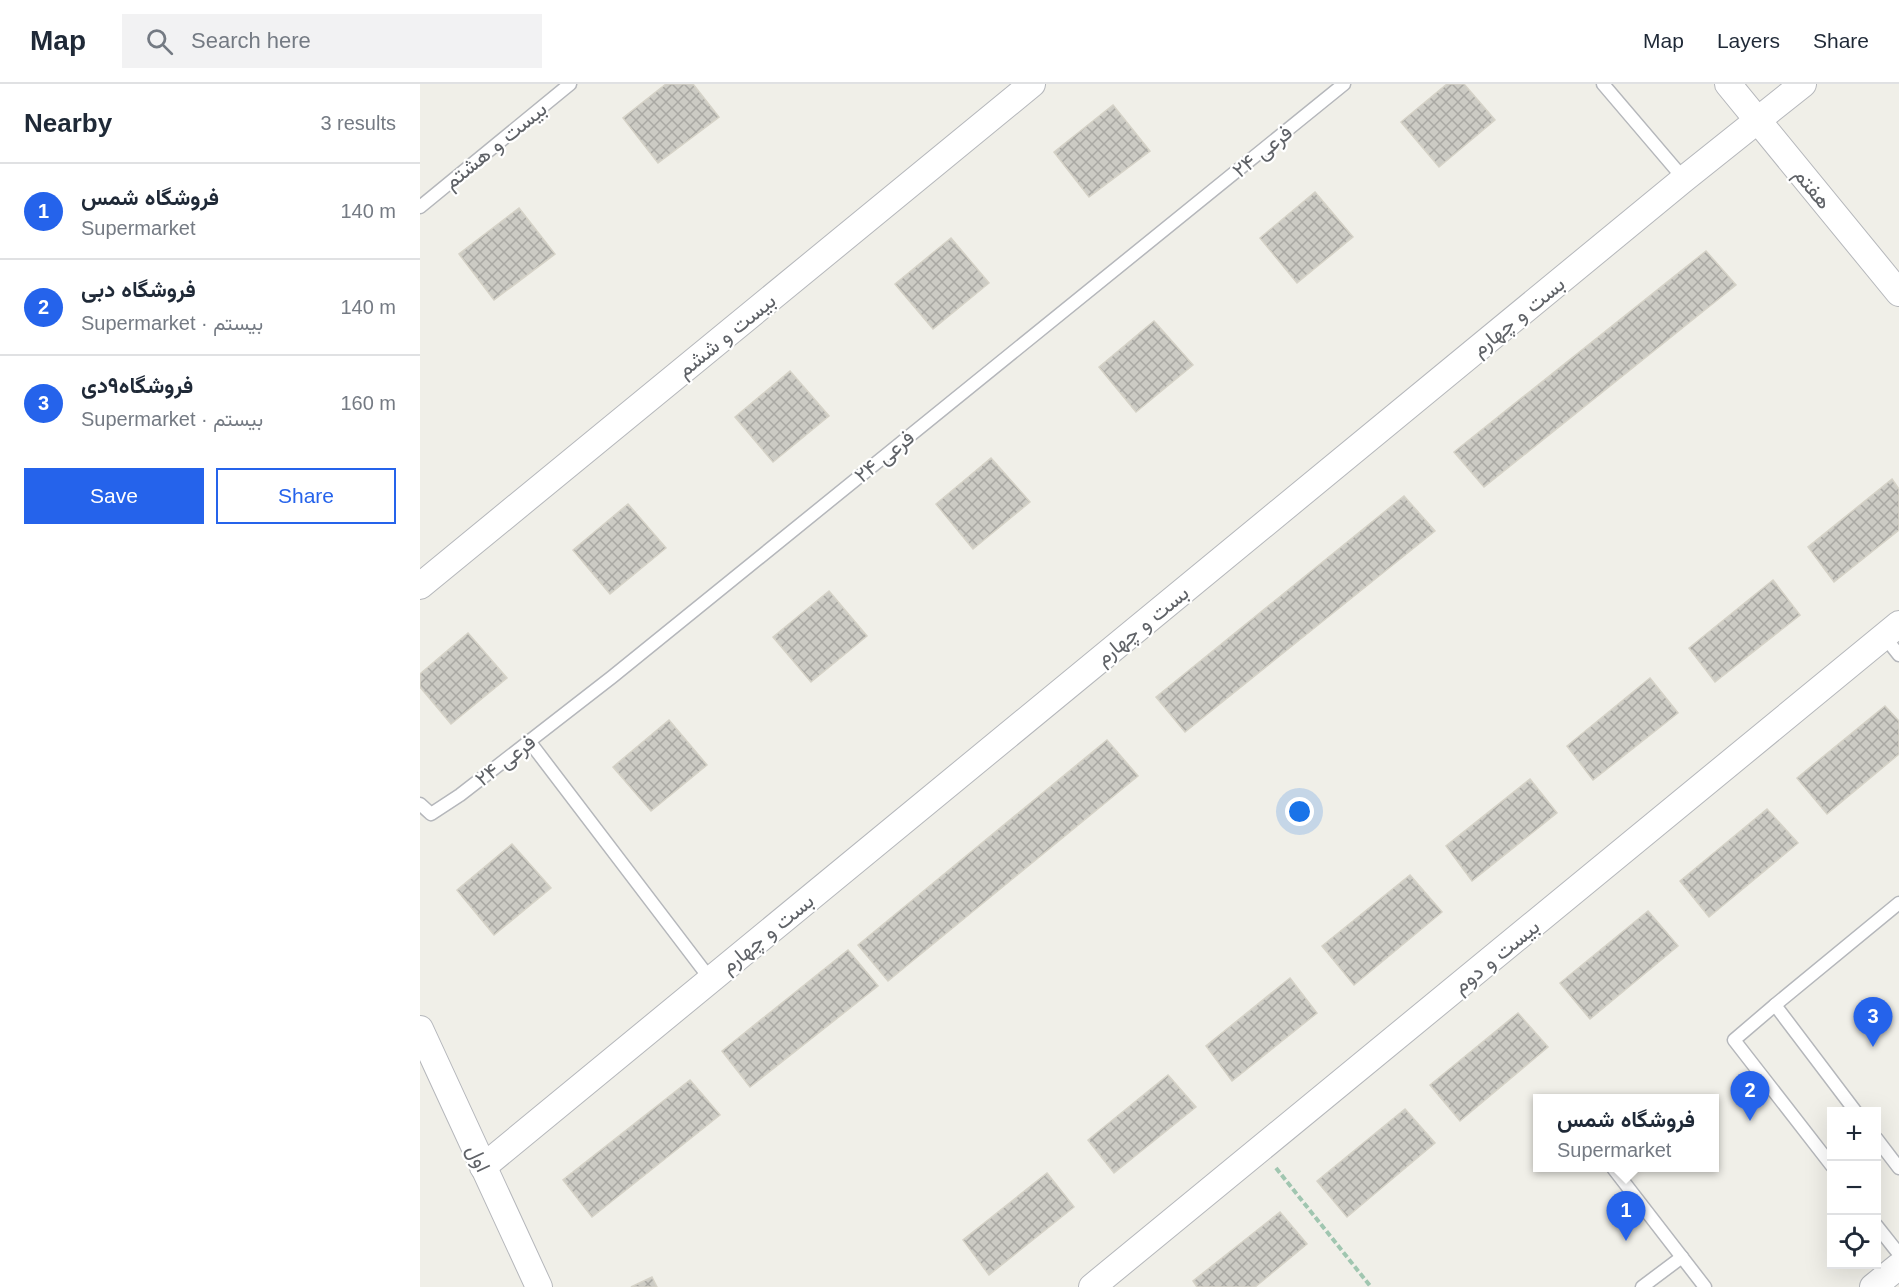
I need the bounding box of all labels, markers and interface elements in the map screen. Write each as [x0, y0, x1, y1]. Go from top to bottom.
search box [122, 14, 542, 68]
text: Map [30, 25, 86, 56]
icon: search [143, 25, 176, 58]
text: Search here [191, 28, 311, 53]
text: Map [1643, 29, 1684, 52]
text: Layers [1717, 29, 1780, 52]
text: Share [1813, 29, 1869, 52]
street label: بیست و هشتم [439, 97, 553, 196]
text: Nearby [24, 108, 112, 138]
text: 3 results [320, 112, 396, 134]
street label: فرعی ۲۴ [1228, 120, 1297, 183]
street label: هفتم [1787, 163, 1836, 215]
text: فروشگاه شمس [81, 185, 219, 210]
text: 1 [38, 200, 49, 222]
text: 140 m [340, 200, 396, 222]
text: Supermarket [81, 217, 196, 239]
street label: بست و چهارم [1467, 272, 1571, 363]
text: فروشگاه دبی [81, 277, 196, 302]
street label: بیست و ششم [672, 288, 782, 384]
text: 2 [38, 296, 49, 318]
text: 140 m [340, 296, 396, 318]
text: Supermarket · بیستم [81, 312, 263, 334]
text: فروشگاه۹دی [81, 373, 193, 398]
text: 3 [38, 392, 49, 414]
text: 160 m [340, 392, 396, 414]
text: Supermarket · بیستم [81, 408, 263, 430]
street label: فرعی ۲۴ [850, 425, 919, 488]
button: Save [24, 468, 204, 524]
button: Share [216, 468, 396, 524]
street label: بست و چهارم [1091, 581, 1195, 672]
street label: فرعی ۲۴ [471, 730, 541, 792]
your location [1285, 797, 1314, 826]
street label: بست و چهارم [716, 889, 820, 980]
street label: بیست و دوم [1448, 914, 1546, 1000]
pin: 3 [1854, 998, 1892, 1047]
pin: 2 [1730, 1072, 1770, 1121]
popup [1533, 1094, 1719, 1172]
text: فروشگاه شمس [1557, 1107, 1695, 1132]
map controls [1827, 1107, 1881, 1269]
button: + [1827, 1107, 1881, 1161]
text: Supermarket [1557, 1139, 1671, 1161]
street label: اول [461, 1141, 495, 1176]
button: − [1827, 1161, 1881, 1215]
pin: 1 [1606, 1192, 1646, 1241]
button: locate [1827, 1215, 1881, 1269]

